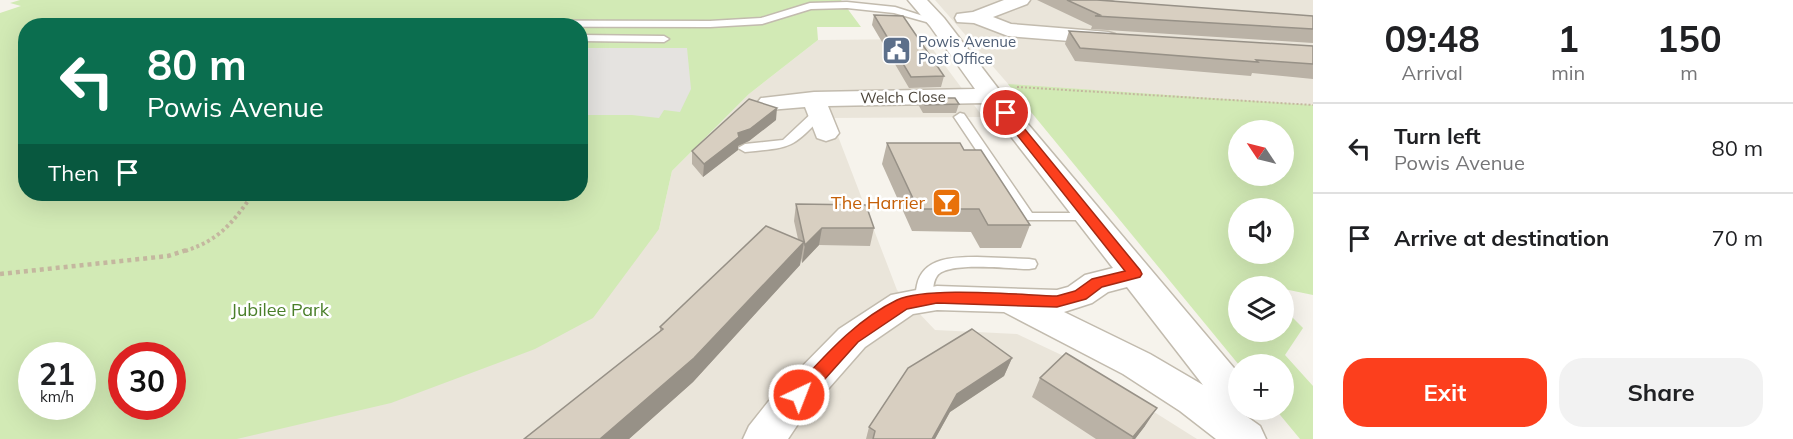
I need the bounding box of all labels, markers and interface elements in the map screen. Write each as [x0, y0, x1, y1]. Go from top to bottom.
text: 09:48 [1384, 16, 1480, 61]
text: 1 [1557, 16, 1579, 61]
text: 150 [1657, 16, 1722, 61]
place label: Powis Avenue Post Office [918, 32, 1016, 68]
public building icon: Powis Avenue Post Office [881, 34, 913, 66]
text: 80 m [147, 38, 247, 91]
icon: left [48, 42, 126, 120]
text: Arrival [1402, 60, 1463, 85]
text: min [1551, 60, 1585, 85]
text: m [1680, 60, 1698, 85]
street label: Welch Close [860, 87, 946, 107]
pin [980, 87, 1031, 138]
text: Powis Avenue [147, 90, 324, 124]
icon: arrive [989, 96, 1022, 129]
north arrow [1228, 120, 1294, 186]
map controls [1228, 120, 1294, 420]
text: Turn left [1394, 122, 1481, 150]
icon: left [1343, 132, 1376, 165]
text: 80 m [1712, 134, 1763, 162]
text: Powis Avenue [1394, 150, 1525, 175]
icon: arrive [111, 156, 144, 189]
text: Then [48, 159, 99, 187]
bar icon: The Harrier [930, 186, 962, 218]
place label: The Harrier [831, 191, 925, 214]
button: sound [1228, 198, 1294, 264]
icon: arrive [1343, 222, 1376, 255]
text: Arrive at destination [1394, 224, 1609, 252]
text: 70 m [1712, 224, 1763, 252]
button: layers [1228, 276, 1294, 342]
park label: Jubilee Park [231, 298, 330, 321]
speed limit sign: 30 [108, 342, 186, 420]
button: + [1228, 354, 1294, 420]
text: 21 [39, 355, 75, 393]
button: Exit [1343, 358, 1547, 427]
button: Share [1559, 358, 1763, 427]
position arrow [767, 363, 831, 427]
text: km/h [40, 387, 74, 406]

